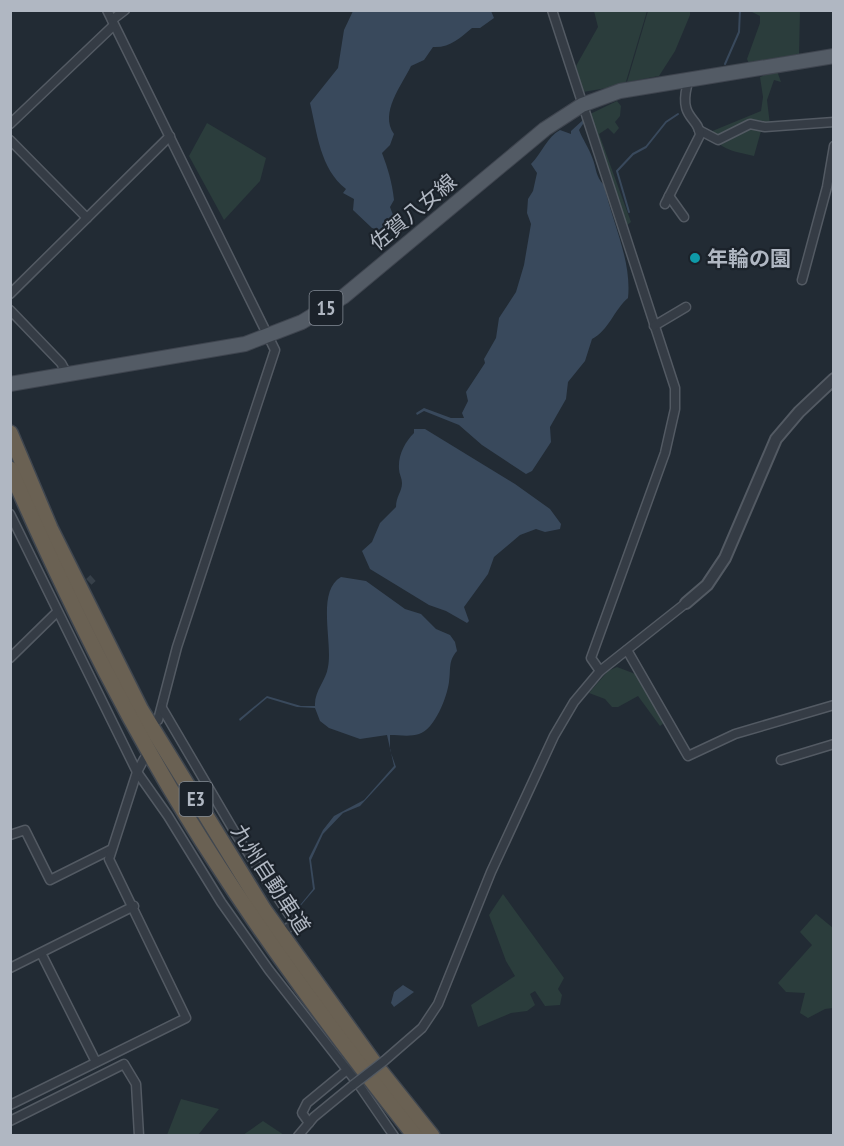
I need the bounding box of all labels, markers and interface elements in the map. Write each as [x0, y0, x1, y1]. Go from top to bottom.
street label: 佐賀八女線 [364, 168, 462, 256]
place label: 年輪の園 [707, 245, 791, 272]
marker: 年輪の園 [688, 251, 702, 265]
road number: 15 [310, 291, 342, 325]
road number: E3 [180, 782, 212, 816]
street label: 九州自動車道 [225, 819, 317, 939]

